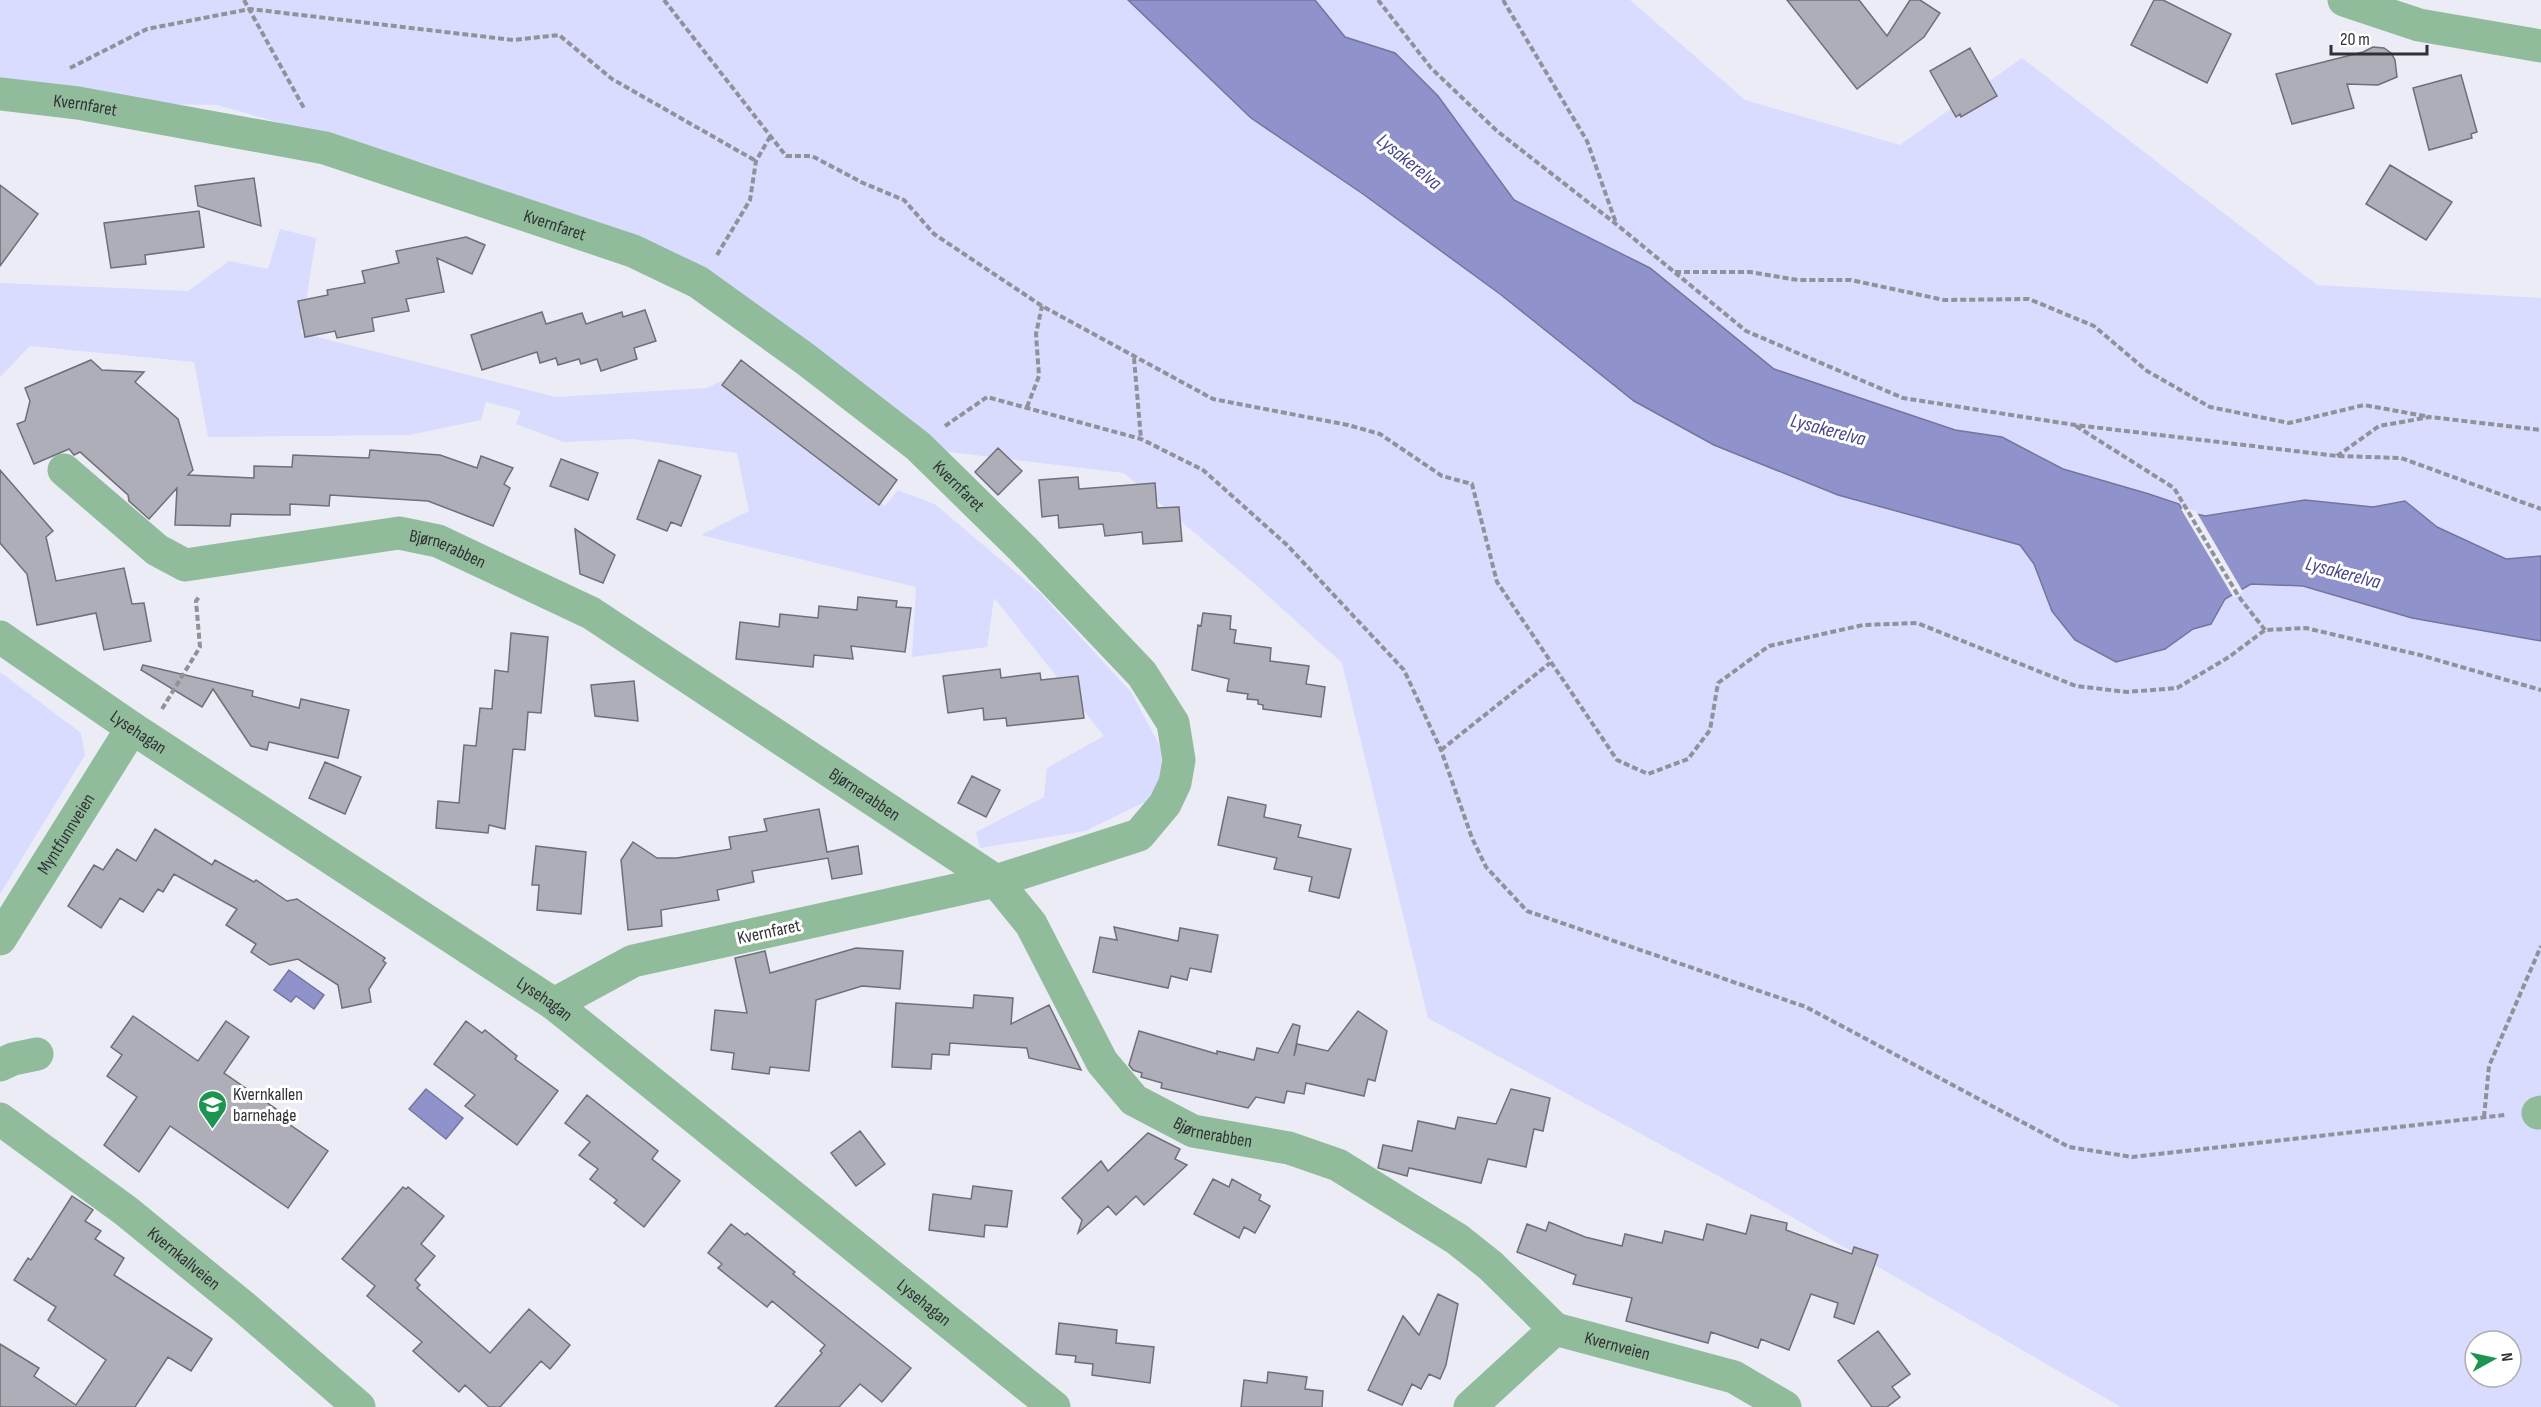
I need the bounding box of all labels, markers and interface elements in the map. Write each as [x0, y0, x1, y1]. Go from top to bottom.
scale bar [2331, 18, 2427, 56]
text: 20 m [2340, 29, 2370, 50]
street label: Kvernfaret [52, 90, 119, 121]
water label: Lysakerelva [1372, 129, 1446, 195]
street label: Kvernfaret [521, 205, 589, 245]
water label: Lysakerelva [1788, 408, 1868, 452]
street label: Kvernfaret [929, 456, 989, 516]
street label: Bjørnerabben [408, 525, 489, 573]
water label: Lysakerelva [2303, 551, 2383, 595]
street label: Lysehagan [106, 706, 171, 758]
street label: Bjørnerabben [825, 763, 904, 825]
street label: Myntfunnveien [33, 790, 99, 878]
street label: Kvernfaret [735, 915, 803, 949]
street label: Lysehagan [513, 972, 577, 1025]
place label: Kvernkallen barnehage [233, 1084, 303, 1126]
school or university icon: Kvernkallen barnehage [196, 1088, 228, 1130]
street label: Bjørnerabben [1170, 1112, 1254, 1152]
street label: Kvernkallveien [144, 1223, 225, 1294]
street label: Lysehagan [893, 1274, 955, 1330]
street label: Kvernveien [1582, 1327, 1653, 1365]
north arrow [2463, 1329, 2523, 1389]
text: N [2496, 1352, 2516, 1363]

